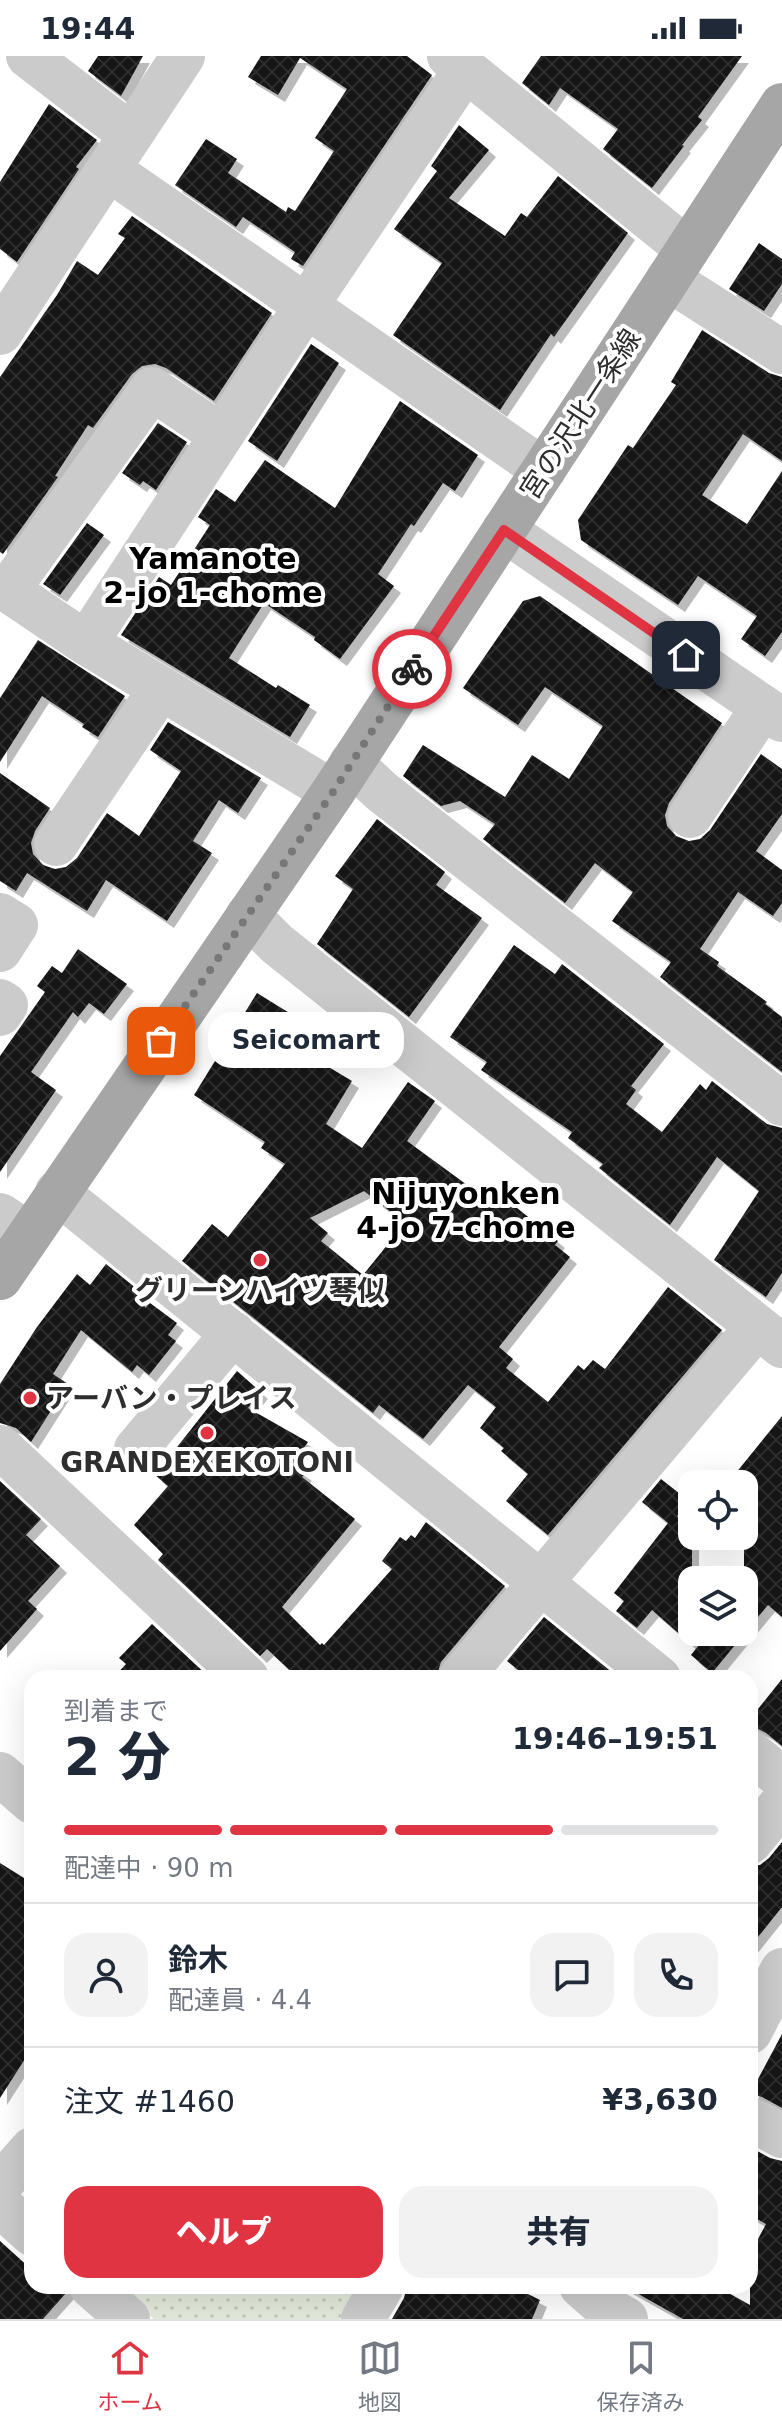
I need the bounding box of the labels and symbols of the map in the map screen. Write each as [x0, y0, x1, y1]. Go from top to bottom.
street label: 宮の沢北一条線 [513, 323, 648, 505]
district label: Yamanote 2-jo 1-chome [103, 541, 323, 610]
pin [652, 621, 720, 689]
courier [372, 629, 452, 709]
pin [127, 1007, 195, 1075]
callout: Seicomart [209, 1013, 405, 1069]
district label: Nijuyonken 4-jo 7-chome [356, 1176, 576, 1245]
marker: グリーンハイツ琴似 [251, 1251, 269, 1269]
place label: グリーンハイツ琴似 [135, 1274, 385, 1307]
place label: アーバン・プレイス [46, 1382, 297, 1415]
marker: アーバン・プレイス [21, 1389, 39, 1407]
marker: GRANDEXEKOTONI [198, 1424, 216, 1442]
place label: GRANDEXEKOTONI [60, 1446, 354, 1479]

